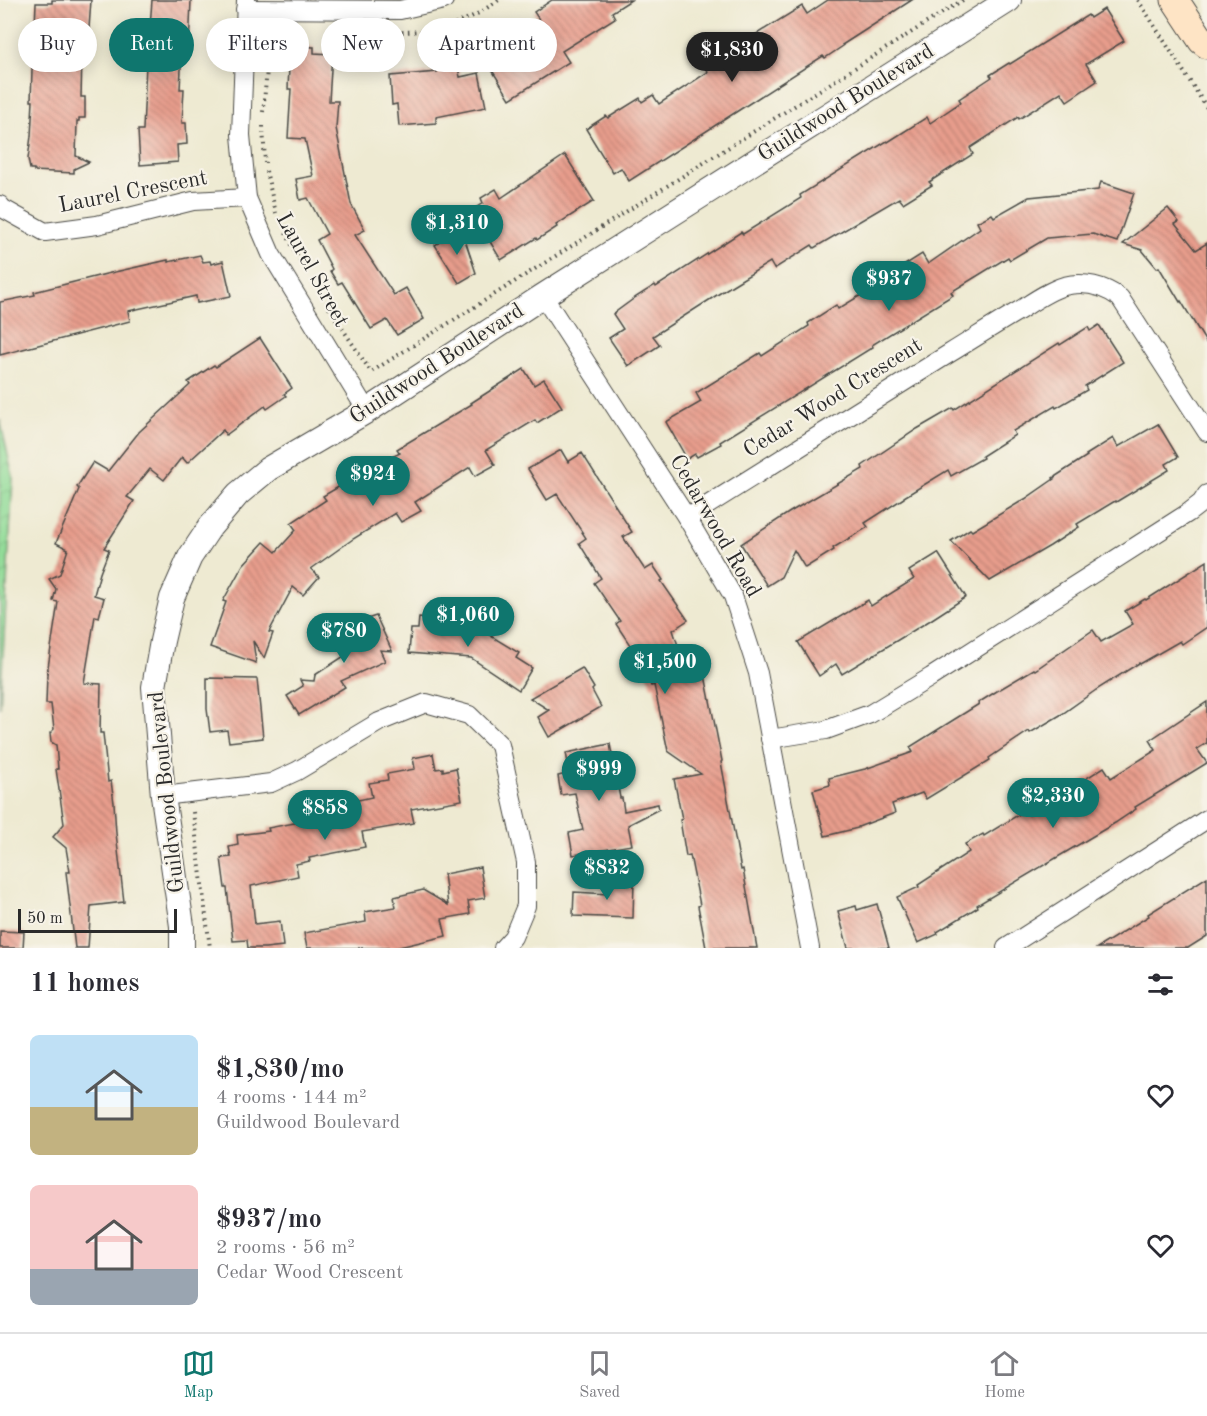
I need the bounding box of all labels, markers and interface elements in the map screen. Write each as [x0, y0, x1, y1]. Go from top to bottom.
chip: Buy [18, 18, 97, 72]
chip: Rent [109, 18, 194, 72]
chip: Filters [206, 18, 309, 72]
chip: New [321, 18, 405, 72]
chip: Apartment [417, 18, 557, 72]
pin: $1,830 [683, 32, 781, 83]
street label: Guildwood Boulevard [754, 40, 938, 166]
text: $1,830 [700, 41, 764, 61]
street label: Laurel Crescent [57, 167, 209, 217]
pin: $1,310 [408, 205, 506, 256]
street label: Laurel Street [272, 209, 352, 331]
text: $1,310 [425, 214, 489, 234]
pin: $937 [853, 261, 925, 312]
text: $937 [866, 270, 912, 290]
street label: Guildwood Boulevard [346, 300, 528, 428]
street label: Cedar Wood Crescent [740, 334, 926, 462]
street label: Cedarwood Road [665, 451, 765, 601]
pin: $924 [337, 456, 409, 507]
text: $924 [350, 465, 396, 485]
pin: $1,060 [419, 597, 517, 648]
text: $1,060 [436, 606, 500, 626]
pin: $780 [308, 613, 380, 664]
text: $780 [321, 622, 367, 642]
pin: $1,500 [616, 644, 714, 695]
text: $1,500 [633, 653, 697, 673]
street label: Guildwood Boulevard [145, 690, 189, 894]
pin: $999 [563, 751, 635, 802]
text: $999 [576, 760, 622, 780]
pin: $2,330 [1004, 778, 1102, 829]
text: $2,330 [1021, 787, 1085, 807]
pin: $858 [289, 790, 361, 841]
text: $858 [302, 799, 348, 819]
pin: $832 [571, 850, 643, 901]
text: $832 [584, 859, 630, 879]
scale bar [18, 906, 177, 934]
text: 50 m [27, 911, 63, 927]
icon: filters [1144, 968, 1177, 1001]
text: 11 homes [30, 971, 139, 997]
text: $1,830/mo [216, 1057, 344, 1083]
icon: home [78, 1059, 150, 1131]
icon: heart [1144, 1079, 1177, 1112]
text: 4 rooms · 144 m² [216, 1088, 366, 1108]
text: Guildwood Boulevard [216, 1113, 400, 1133]
text: $937/mo [216, 1207, 322, 1233]
icon: home [78, 1209, 150, 1281]
icon: heart [1144, 1229, 1177, 1262]
text: 2 rooms · 56 m² [216, 1238, 355, 1258]
text: Cedar Wood Crescent [216, 1263, 403, 1283]
tab: Map [182, 1347, 215, 1403]
tab: Saved [579, 1347, 620, 1403]
tab: Home [984, 1347, 1025, 1403]

